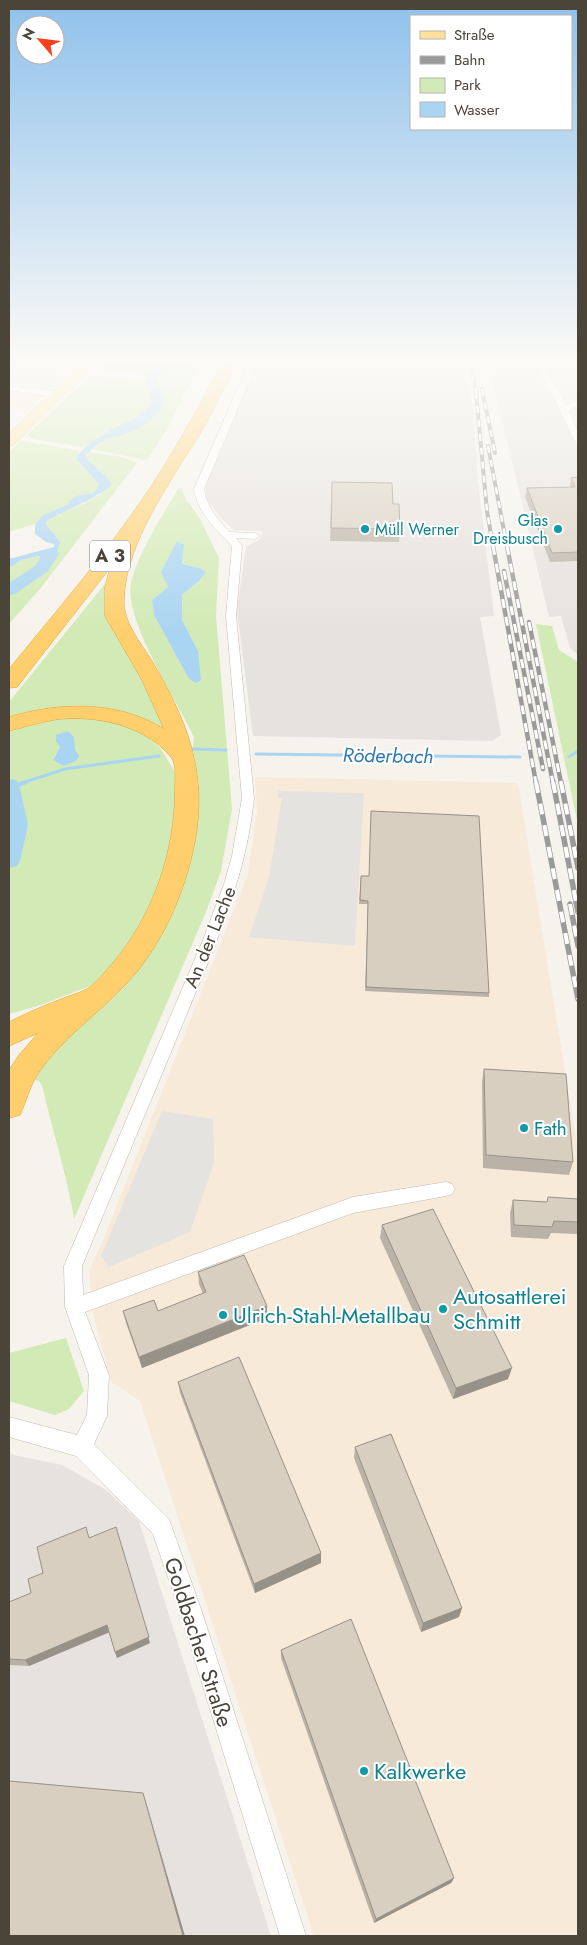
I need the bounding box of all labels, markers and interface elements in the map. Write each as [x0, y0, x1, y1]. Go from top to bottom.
north arrow [15, 15, 65, 65]
legend [410, 15, 572, 130]
text: N [17, 24, 40, 44]
text: Straße [454, 24, 495, 46]
text: Bahn [454, 49, 485, 71]
text: Park [454, 74, 481, 96]
text: Wasser [454, 99, 500, 121]
place label: Glas Dreisbusch [473, 509, 548, 550]
place label: Müll Werner [375, 518, 459, 541]
marker: Müll Werner [359, 523, 371, 535]
marker: Glas Dreisbusch [552, 523, 564, 535]
road number: A 3 [90, 540, 130, 572]
water label: Röderbach [342, 741, 434, 771]
street label: An der Lache [177, 882, 243, 992]
place label: Fath [534, 1115, 567, 1142]
marker: Fath [518, 1122, 530, 1134]
place label: Autosattlerei Schmitt [453, 1280, 567, 1337]
place label: Ulrich-Stahl-Metallbau [233, 1299, 431, 1331]
marker: Autosattlerei Schmitt [437, 1303, 449, 1315]
marker: Ulrich-Stahl-Metallbau [217, 1309, 229, 1321]
street label: Goldbacher Straße [157, 1553, 241, 1731]
place label: Kalkwerke [374, 1755, 466, 1787]
marker: Kalkwerke [358, 1765, 370, 1777]

